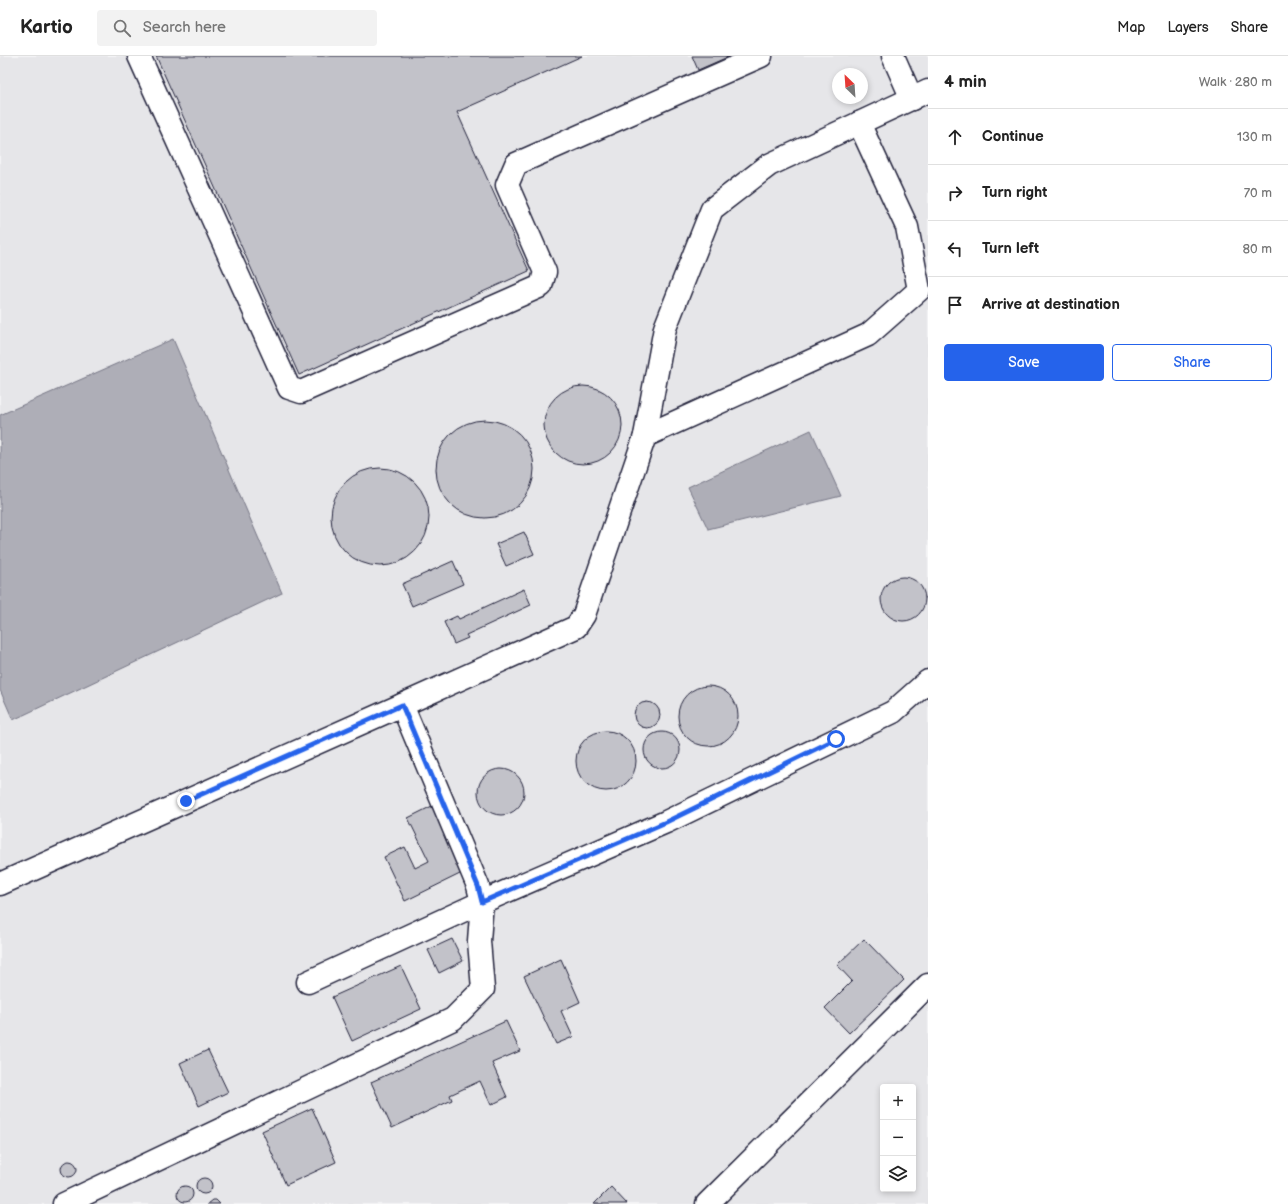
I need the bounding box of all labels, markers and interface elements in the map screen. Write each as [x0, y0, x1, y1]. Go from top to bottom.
search box [97, 10, 377, 46]
text: Kartio [20, 16, 73, 39]
icon: search [111, 17, 133, 39]
text: Search here [143, 18, 226, 37]
text: Map [1117, 19, 1145, 36]
text: Layers [1167, 19, 1209, 36]
text: Share [1231, 19, 1268, 36]
north arrow [832, 68, 868, 104]
text: 4 min [944, 72, 987, 92]
text: Walk · 280 m [1199, 74, 1272, 90]
icon: ahead [944, 126, 966, 148]
text: Continue [982, 127, 1044, 146]
text: 130 m [1237, 129, 1272, 145]
icon: right [944, 182, 966, 204]
text: Turn right [982, 183, 1047, 202]
text: 70 m [1244, 185, 1272, 201]
icon: left [944, 238, 966, 260]
text: Turn left [982, 239, 1039, 258]
text: 80 m [1243, 241, 1272, 257]
icon: arrive [944, 294, 966, 316]
text: Arrive at destination [982, 295, 1120, 314]
button: Save [944, 344, 1104, 381]
button: Share [1112, 344, 1272, 381]
route start [827, 730, 845, 748]
route end [177, 792, 195, 810]
map controls [880, 1084, 916, 1192]
button: + [880, 1084, 916, 1120]
button: − [880, 1120, 916, 1156]
button: layers [880, 1156, 916, 1192]

